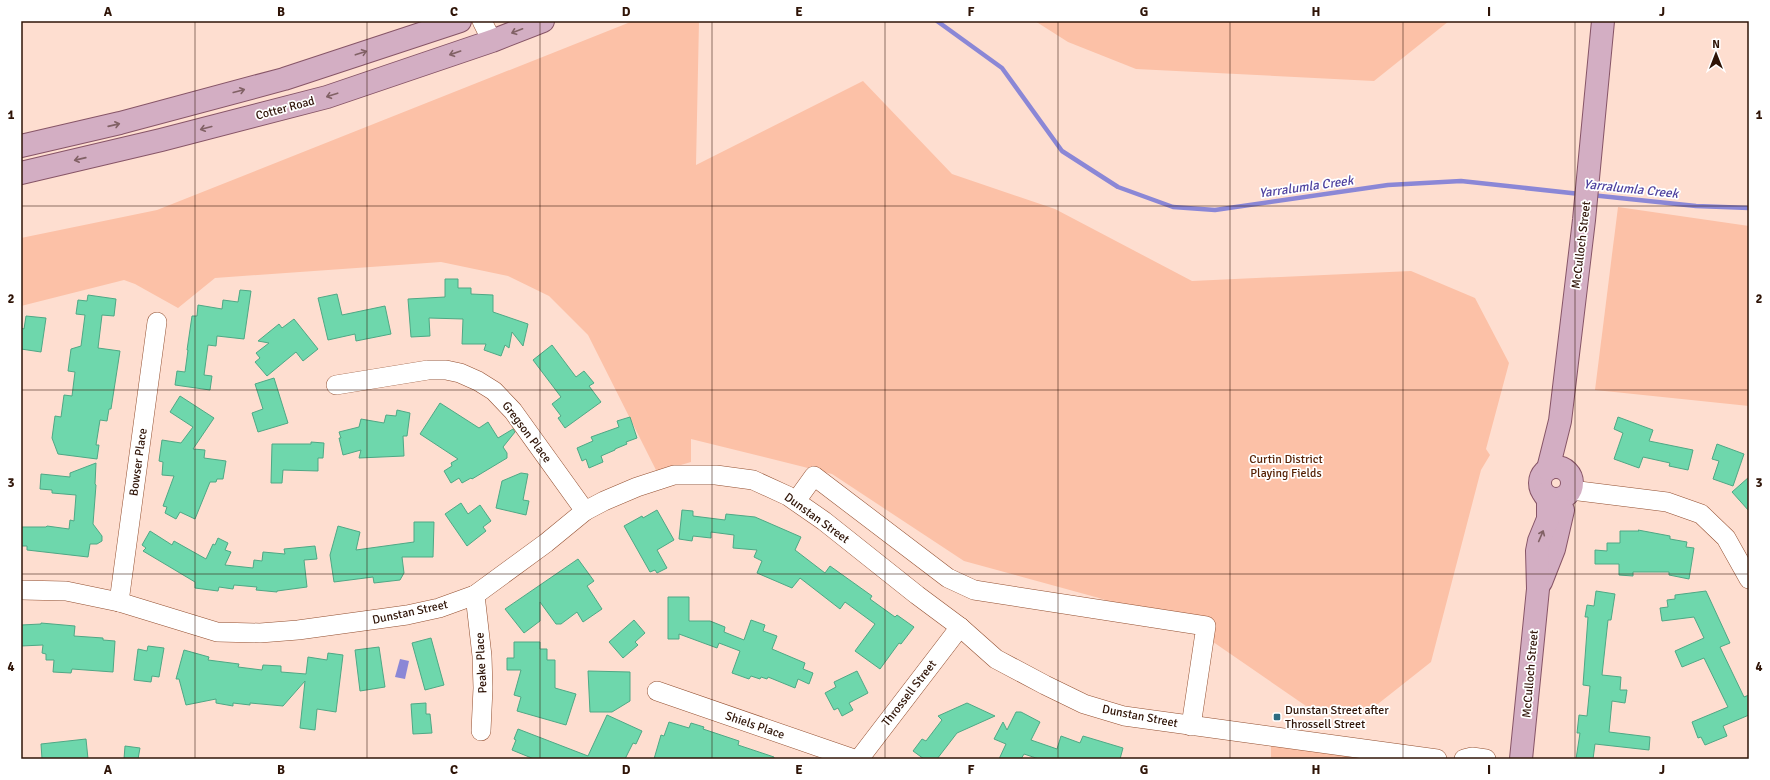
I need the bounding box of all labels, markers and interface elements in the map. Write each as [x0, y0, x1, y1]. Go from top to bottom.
text: A [104, 4, 113, 20]
text: B [277, 4, 285, 20]
text: C [450, 4, 458, 20]
text: D [622, 4, 631, 20]
text: E [795, 4, 803, 20]
text: F [968, 4, 975, 20]
text: G [1140, 4, 1148, 20]
text: H [1312, 4, 1320, 20]
text: I [1487, 4, 1491, 20]
text: J [1659, 4, 1665, 20]
one-way arrow [512, 28, 524, 35]
north arrow [1696, 34, 1736, 74]
text: N [1712, 38, 1720, 51]
one-way arrow [354, 49, 367, 56]
one-way arrow [449, 50, 461, 58]
one-way arrow [232, 87, 245, 94]
one-way arrow [325, 92, 338, 99]
street label: Cotter Road [254, 93, 316, 124]
text: 1 [7, 107, 15, 123]
text: 1 [1755, 107, 1763, 123]
one-way arrow [107, 120, 120, 128]
one-way arrow [200, 125, 213, 133]
one-way arrow [74, 156, 87, 164]
water label: Yarralumla Creek [1258, 172, 1356, 202]
water label: Yarralumla Creek [1583, 176, 1680, 202]
street label: McCulloch Street [1569, 200, 1594, 290]
text: 2 [7, 291, 15, 307]
text: 2 [1755, 291, 1763, 307]
street label: Gregson Place [499, 399, 555, 466]
street label: Bowser Place [126, 427, 151, 497]
park label: Curtin District Playing Fields [1249, 452, 1323, 481]
text: 3 [7, 475, 15, 491]
text: 3 [1755, 475, 1763, 491]
street label: Dunstan Street [781, 490, 852, 547]
one-way arrow [1538, 531, 1546, 543]
street label: Dunstan Street [371, 597, 449, 628]
street label: McCulloch Street [1519, 629, 1542, 719]
street label: Peake Place [472, 632, 491, 694]
street label: Throssell Street [879, 657, 940, 730]
text: 4 [7, 659, 15, 675]
text: 4 [1755, 659, 1763, 675]
street label: Dunstan Street [1101, 702, 1179, 731]
place label: Dunstan Street after Throssell Street [1285, 703, 1389, 732]
street label: Shiels Place [723, 708, 787, 743]
marker: Dunstan Street after Throssell Street [1272, 712, 1282, 722]
text: A [104, 762, 113, 778]
text: B [277, 762, 285, 778]
text: C [450, 762, 458, 778]
text: D [622, 762, 631, 778]
text: E [795, 762, 803, 778]
text: F [968, 762, 975, 778]
text: G [1140, 762, 1148, 778]
text: H [1312, 762, 1320, 778]
text: I [1487, 762, 1491, 778]
text: J [1659, 762, 1665, 778]

